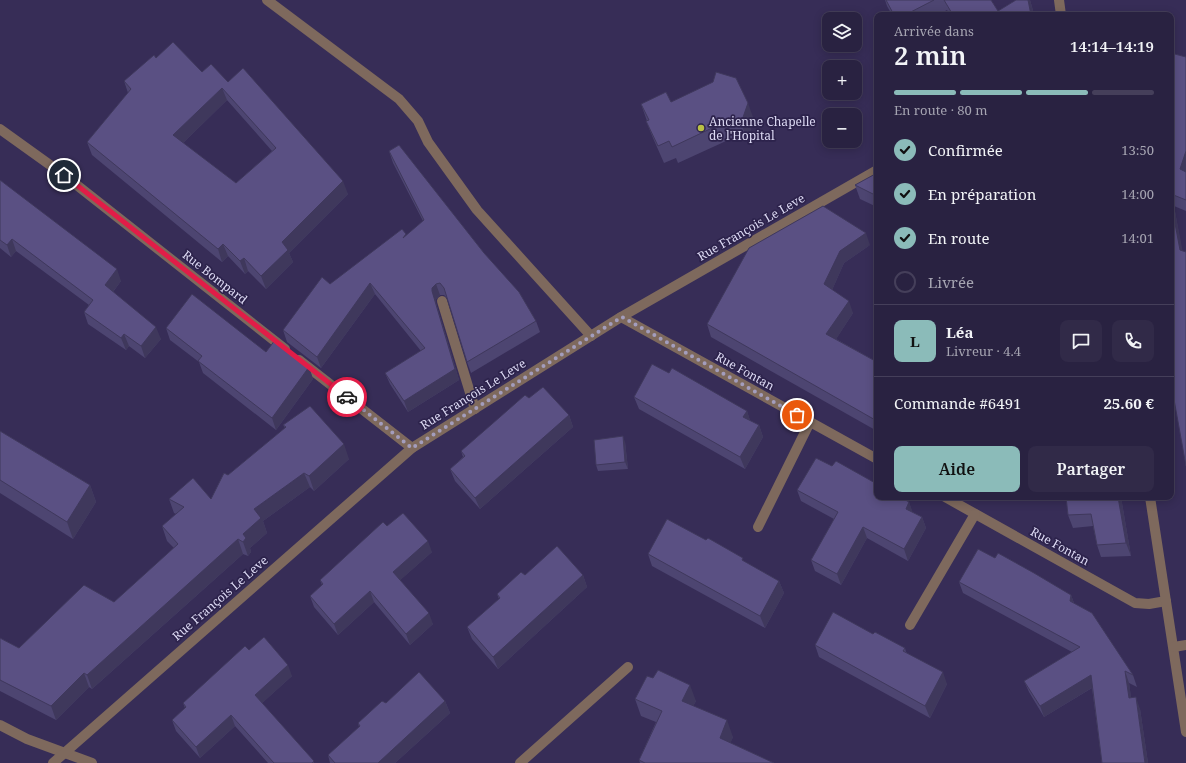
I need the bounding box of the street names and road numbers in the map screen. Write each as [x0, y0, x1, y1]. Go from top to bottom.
street label: Rue François Le Leve [694, 189, 808, 265]
street label: Rue Bompard [179, 246, 252, 308]
street label: Rue Fontan [712, 348, 778, 394]
street label: Rue François Le Leve [417, 355, 529, 433]
street label: Rue Fontan [1027, 523, 1093, 569]
street label: Rue François Le Leve [169, 552, 271, 644]

